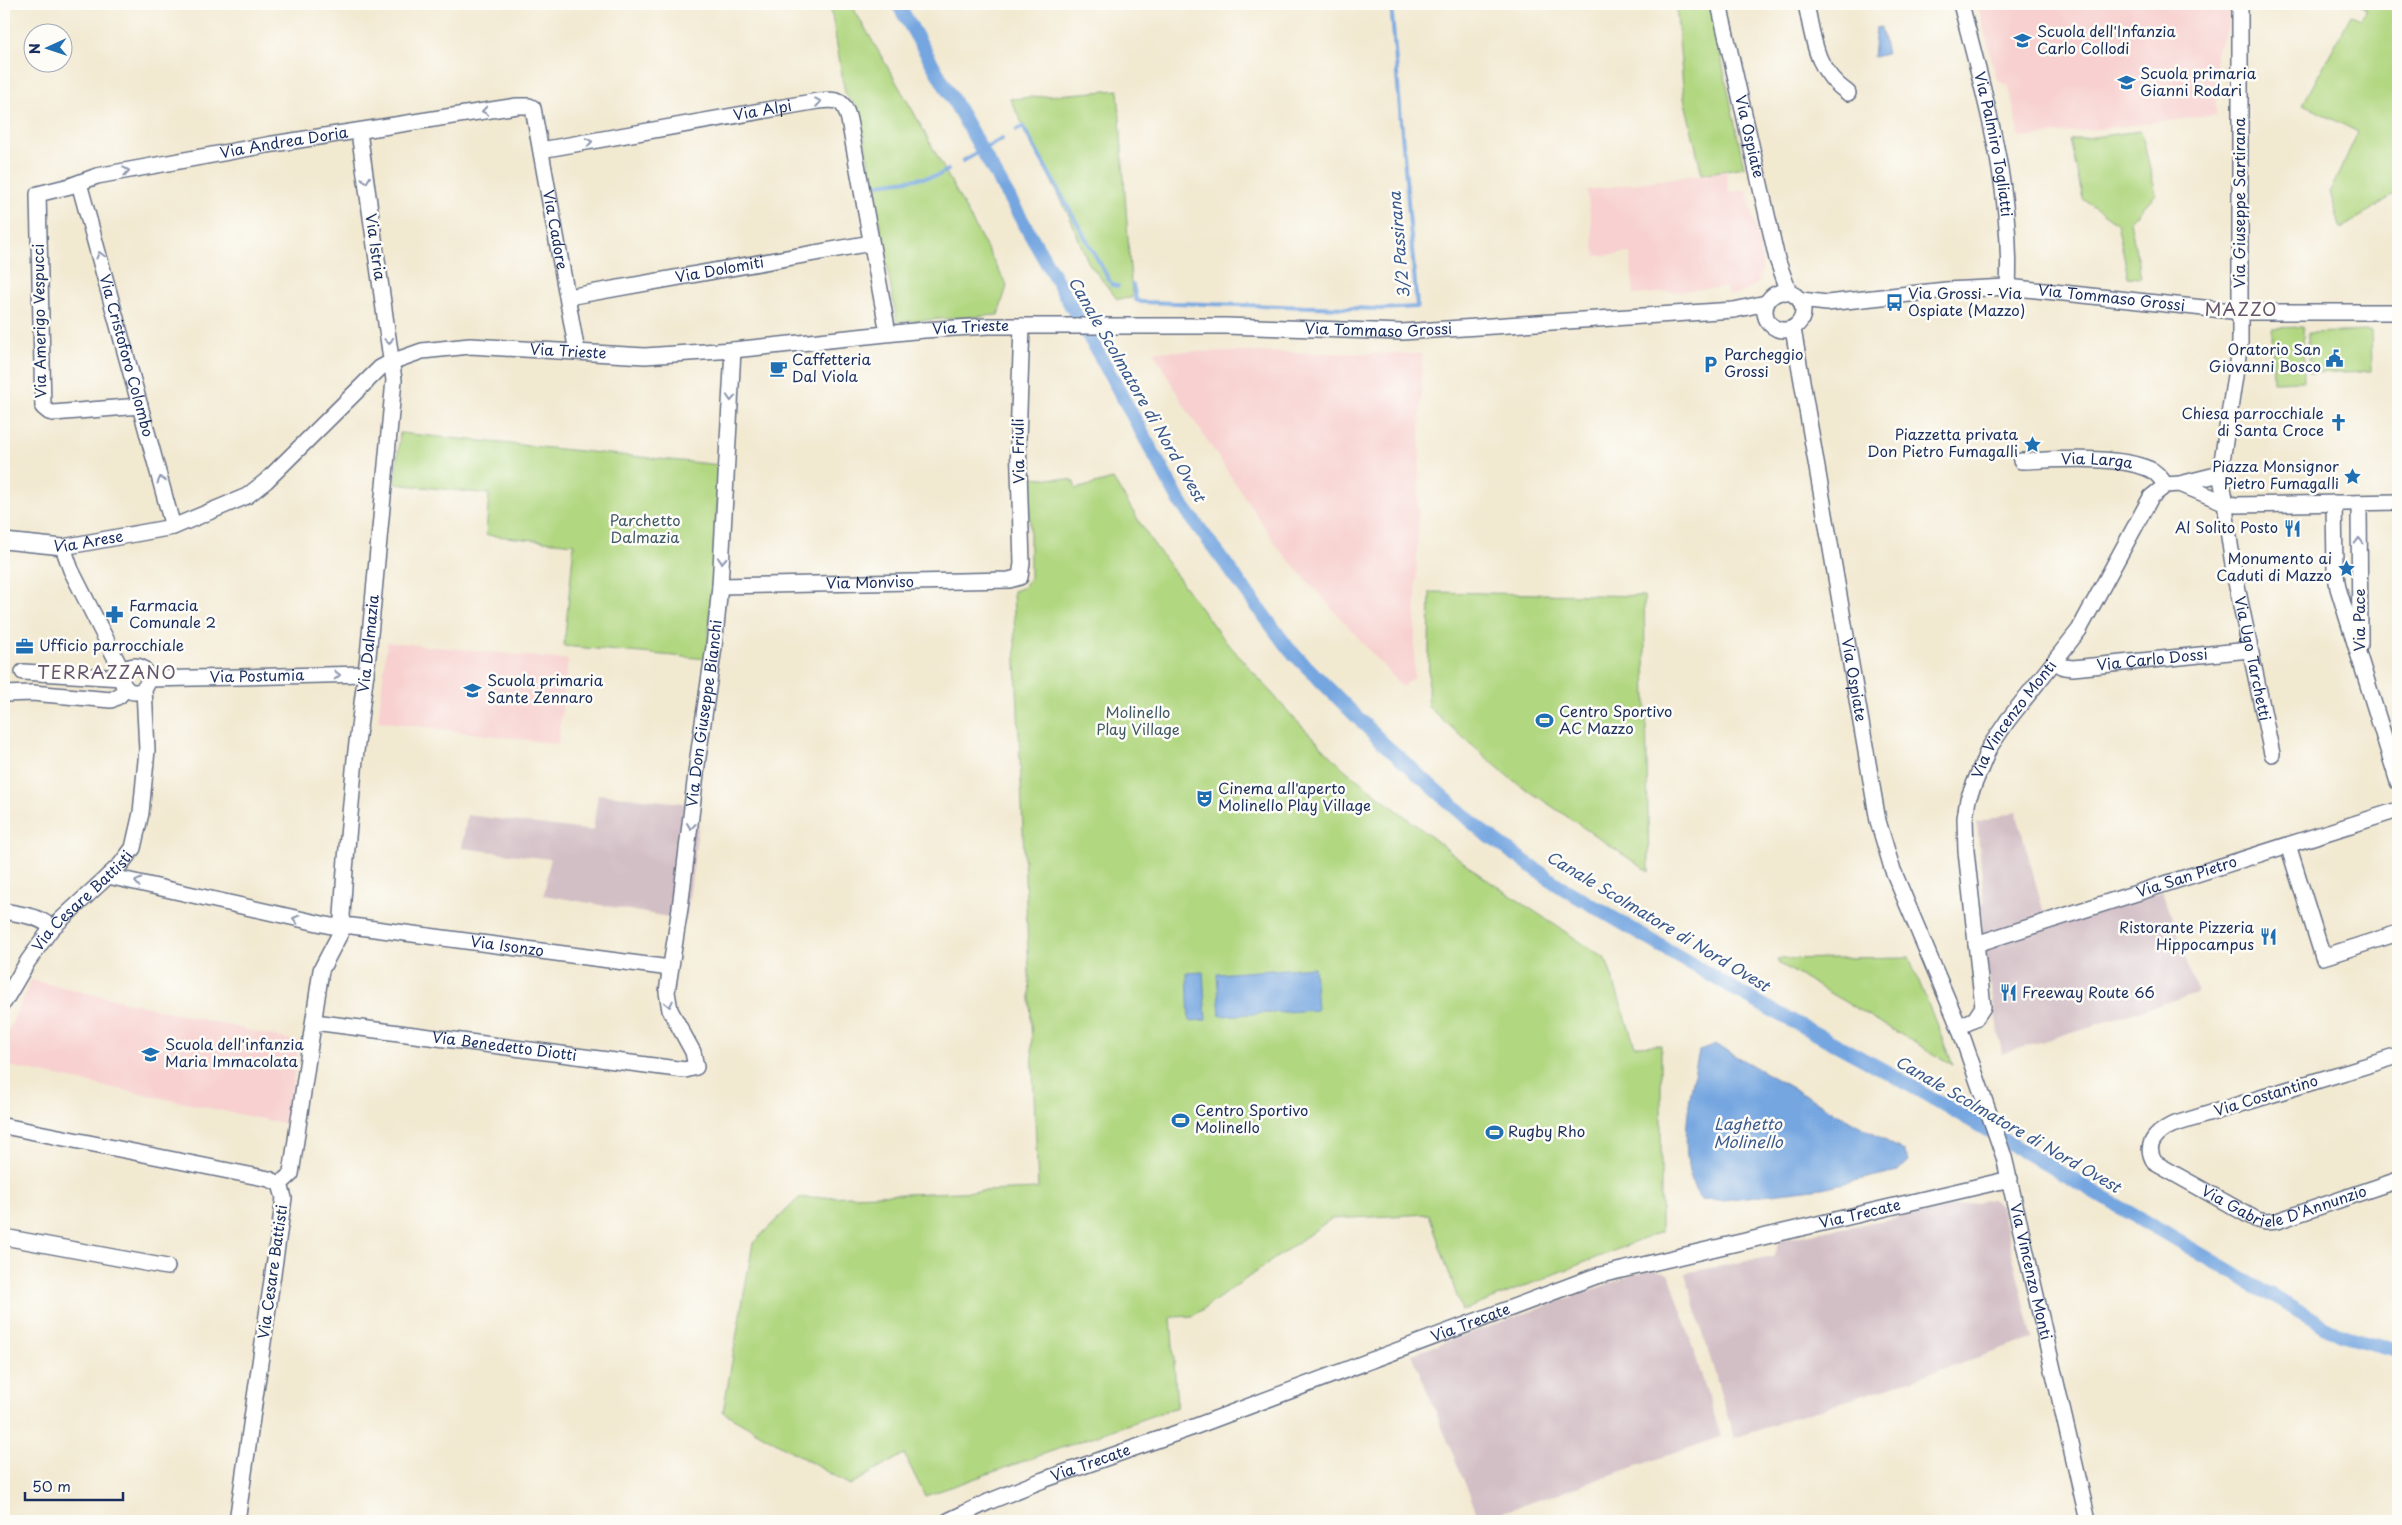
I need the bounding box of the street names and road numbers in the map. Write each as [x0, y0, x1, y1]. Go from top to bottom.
street label: Via Palmiro Togliatti [1969, 69, 2019, 218]
street label: Via Alpi [731, 93, 793, 126]
street label: Via Ospiate [1730, 93, 1771, 180]
street label: Via Giuseppe Sartirana [2227, 117, 2250, 288]
street label: Via Andrea Doria [218, 119, 350, 163]
street label: Via Cadore [538, 188, 575, 271]
street label: Via Istria [360, 212, 393, 282]
street label: Via Amerigo Vespucci [26, 243, 51, 399]
street label: Via Dolomiti [673, 249, 766, 288]
street label: Via Cristoforo Colombo [94, 271, 161, 439]
street label: Via Tommaso Grossi [2037, 277, 2186, 316]
street label: Via Trieste [931, 313, 1009, 339]
street label: Via Tommaso Grossi [1304, 316, 1453, 342]
street label: Via Trieste [529, 336, 607, 364]
street label: Via Friuli [1005, 418, 1030, 484]
street label: Via Larga [2061, 446, 2136, 474]
street label: Via Arese [52, 523, 125, 557]
street label: Via Monviso [826, 569, 914, 594]
street label: Via Pace [2347, 589, 2370, 651]
street label: Via Dalmazia [350, 593, 384, 694]
street label: Via Ugo Tarchetti [2229, 594, 2278, 723]
street label: Via Don Giuseppe Bianchi [679, 619, 727, 808]
street label: Via Ospiate [1837, 636, 1874, 723]
street label: Via Carlo Dossi [2096, 641, 2209, 676]
street label: Via Vincenzo Monti [1965, 654, 2061, 782]
street label: Via Postumia [209, 662, 305, 688]
street label: Via Cesare Battisti [25, 845, 138, 956]
street label: Via San Pietro [2133, 849, 2239, 902]
street label: Via Isonzo [469, 929, 546, 961]
street label: Via Benedetto Diotti [431, 1024, 578, 1066]
street label: Via Costantino [2211, 1068, 2320, 1121]
street label: Via Gabriele D'Annunzio [2195, 1176, 2373, 1198]
street label: Via Trecate [1816, 1192, 1903, 1233]
street label: Via Vincenzo Monti [2005, 1201, 2059, 1342]
street label: Via Cesare Battisti [251, 1203, 292, 1341]
street label: Via Trecate [1427, 1296, 1513, 1347]
street label: Via Trecate [1047, 1437, 1133, 1486]

